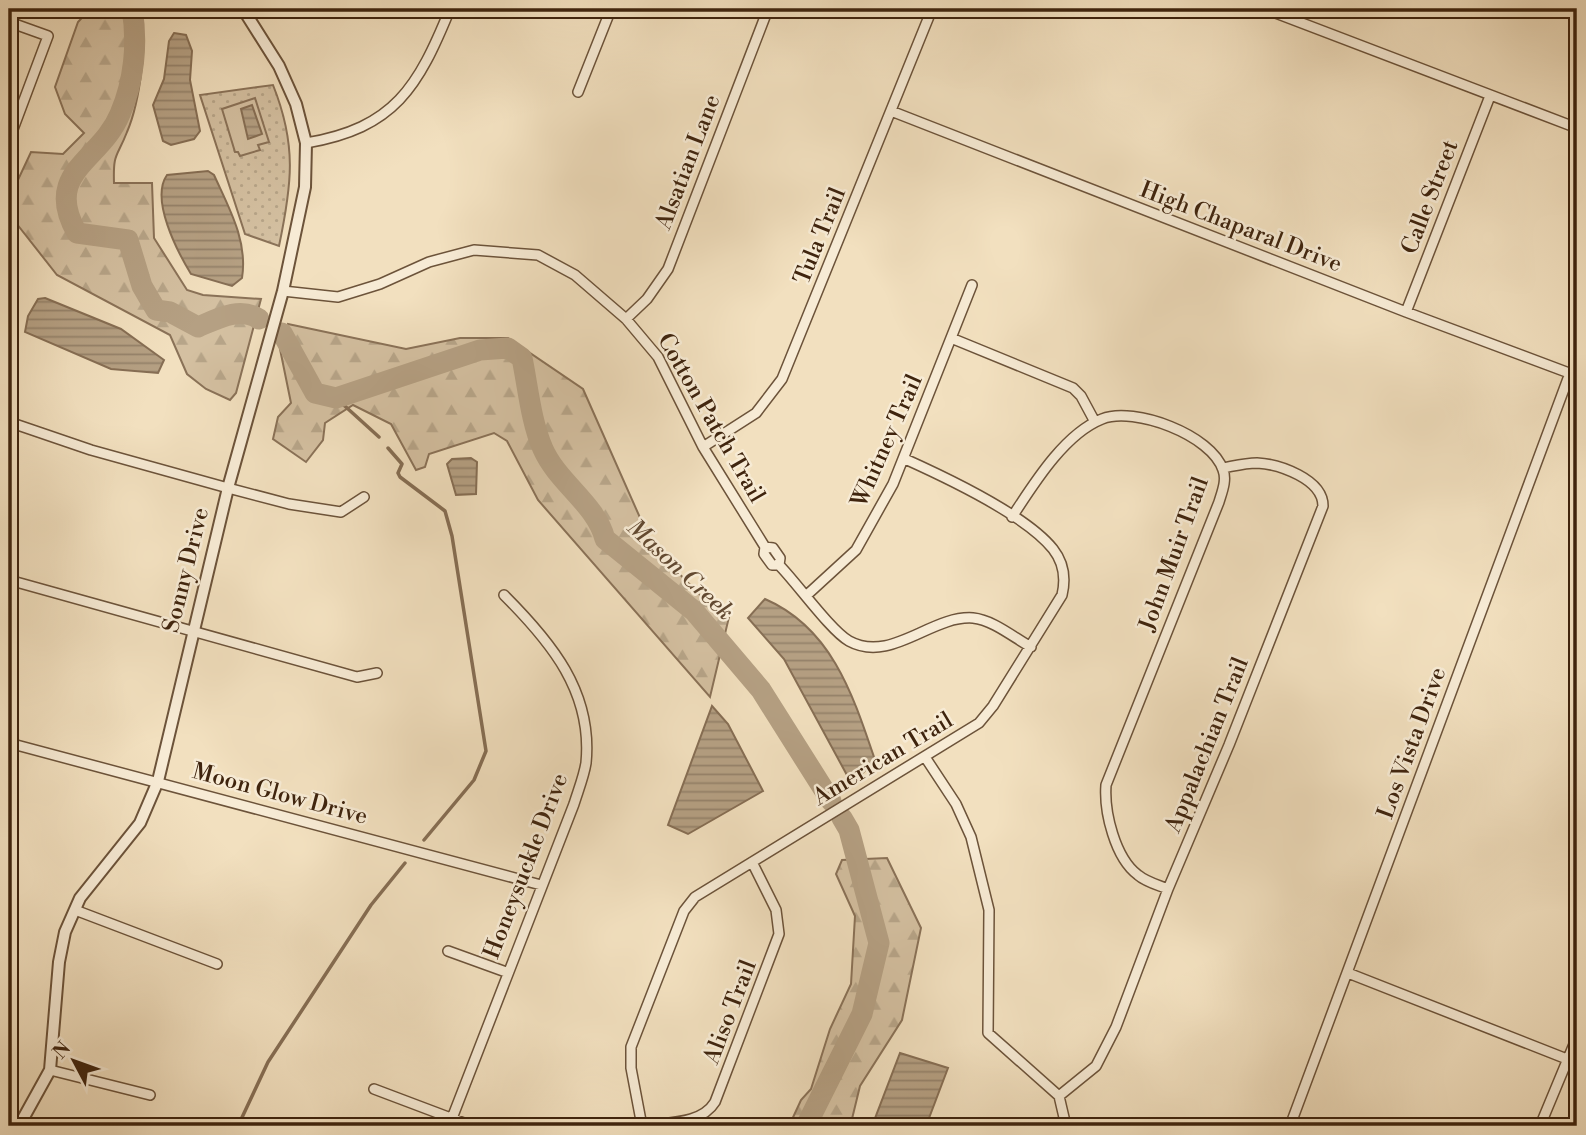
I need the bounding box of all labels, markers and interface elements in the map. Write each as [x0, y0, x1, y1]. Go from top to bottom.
street label: Alsatian Lane [649, 91, 727, 234]
street label: Calle Street [1395, 136, 1465, 258]
street label: High Chaparal Drive [1136, 176, 1346, 278]
street label: Tula Trail [788, 183, 852, 288]
street label: Cotton Patch Trail [651, 328, 771, 508]
street label: Whitney Trail [845, 370, 929, 513]
street label: John Muir Trail [1133, 473, 1215, 636]
street label: Sonny Drive [157, 505, 215, 635]
water label: Mason Creek [620, 513, 740, 627]
street label: Appalachian Trail [1159, 653, 1255, 838]
street label: Los Vista Drive [1372, 663, 1452, 823]
street label: American Trail [807, 706, 958, 812]
street label: Moon Glow Drive [189, 757, 371, 831]
street label: Honeysuckle Drive [478, 769, 574, 963]
street label: Aliso Trail [697, 956, 763, 1069]
north arrow [38, 1026, 108, 1096]
text: N [48, 1037, 76, 1064]

